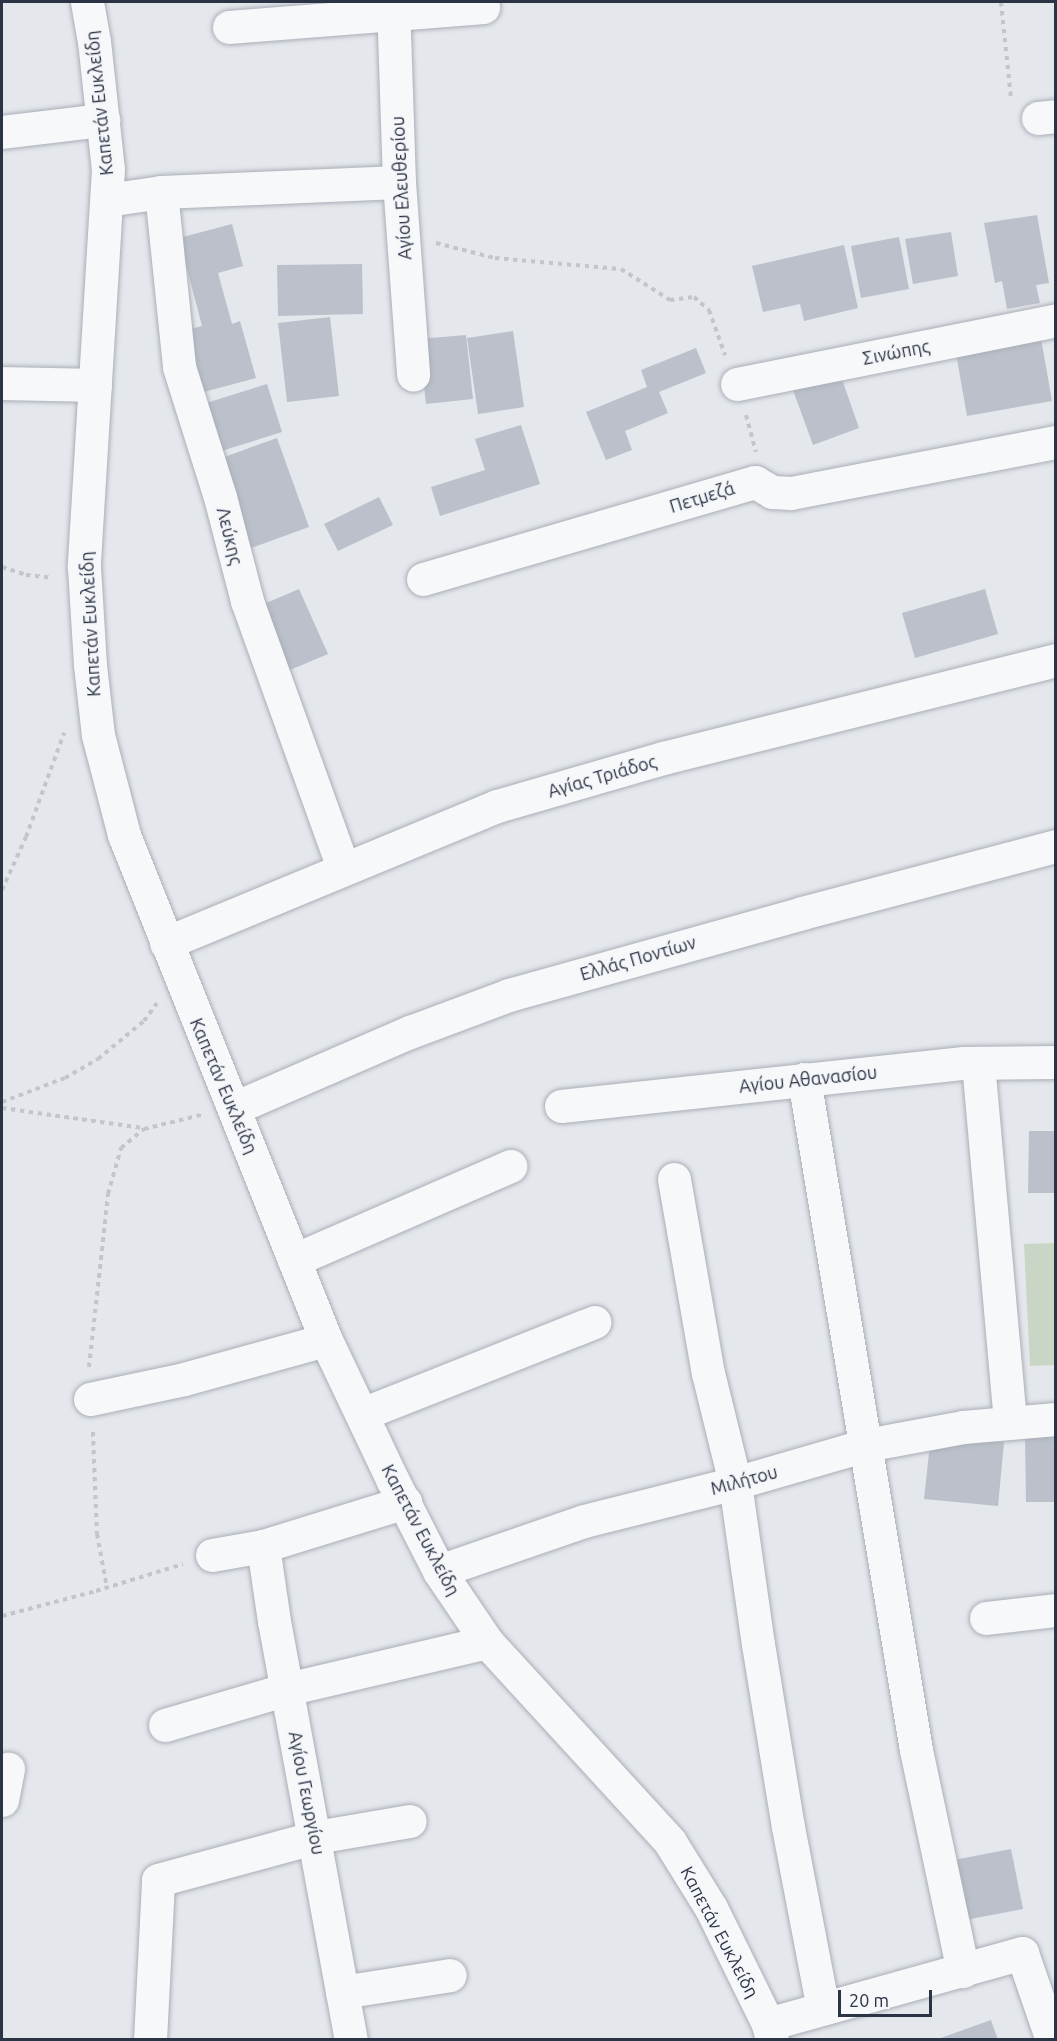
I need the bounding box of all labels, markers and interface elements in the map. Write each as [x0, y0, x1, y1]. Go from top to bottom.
street label: Καπετάν Ευκλείδη [81, 29, 117, 177]
street label: Αγίου Ελευθερίου [386, 116, 416, 260]
street label: Σινώπης [861, 335, 931, 369]
street label: Πετμεζά [667, 477, 737, 517]
street label: Λεύκης [212, 505, 248, 567]
street label: Καπετάν Ευκλείδη [75, 551, 105, 697]
street label: Αγίας Τριάδος [545, 750, 659, 802]
street label: Ελλάς Ποντίων [577, 931, 699, 985]
street label: Καπετάν Ευκλείδη [186, 1015, 262, 1157]
street label: Αγίου Αθανασίου [738, 1061, 878, 1097]
street label: Καπετάν Ευκλείδη [377, 1461, 465, 1599]
street label: Μιλήτου [708, 1461, 780, 1499]
street label: Αγίου Γεωργίου [284, 1729, 330, 1857]
street label: Καπετάν Ευκλείδη [676, 1863, 764, 2001]
scale bar [841, 1978, 936, 2016]
text: 20 m [849, 1990, 889, 2010]

